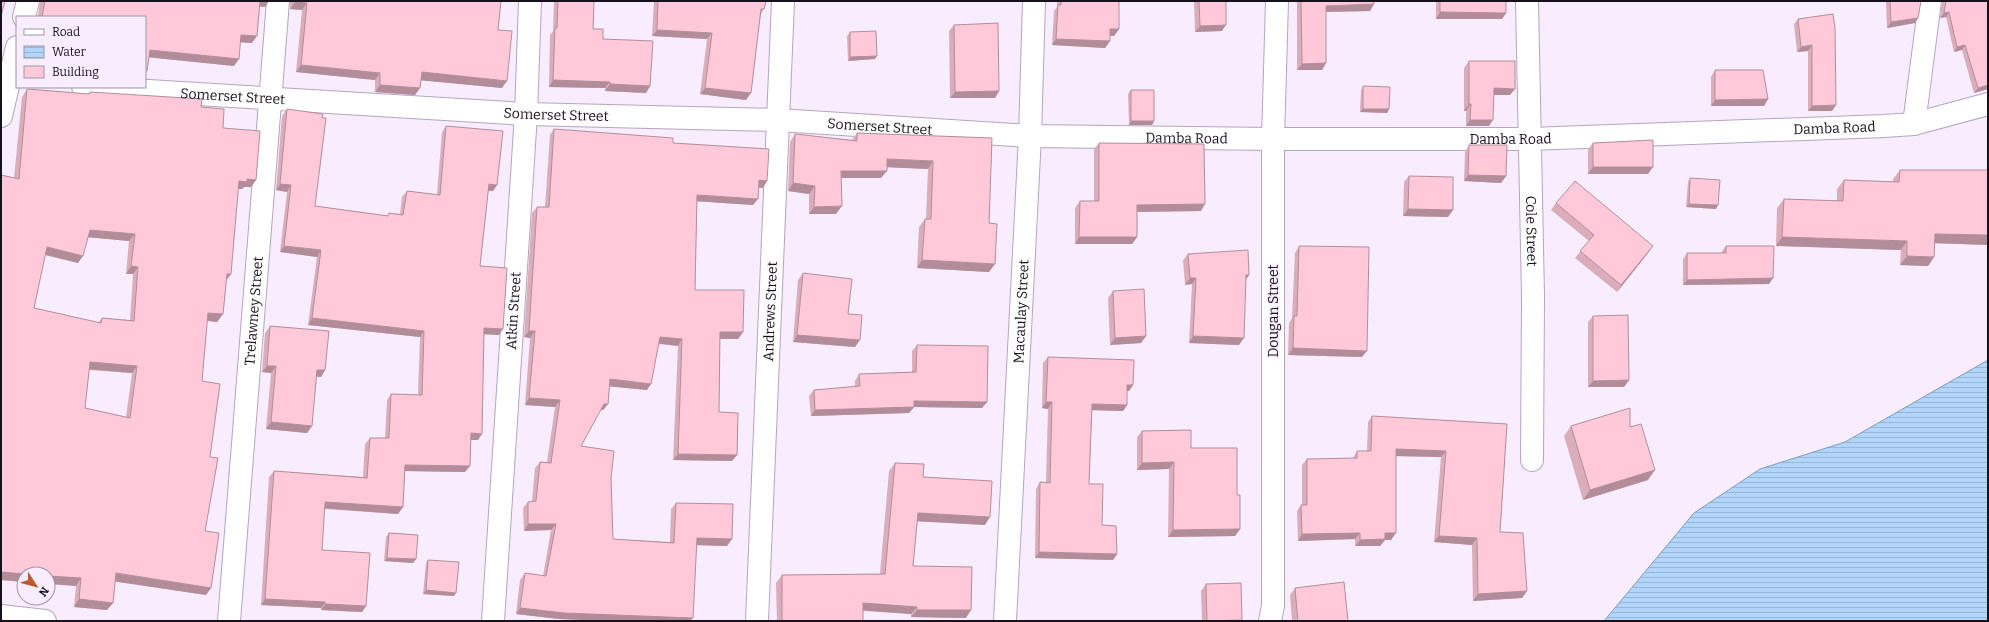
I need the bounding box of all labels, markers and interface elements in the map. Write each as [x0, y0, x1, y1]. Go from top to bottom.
legend [16, 16, 146, 88]
text: Road [52, 25, 80, 39]
text: Water [52, 45, 87, 59]
text: Building [52, 65, 99, 79]
street label: Somerset Street [180, 84, 286, 108]
street label: Somerset Street [503, 104, 609, 124]
street label: Somerset Street [827, 115, 933, 138]
street label: Damba Road [1793, 118, 1876, 138]
street label: Damba Road [1145, 129, 1228, 147]
street label: Damba Road [1469, 130, 1552, 148]
street label: Cole Street [1522, 195, 1541, 267]
street label: Trelawney Street [241, 256, 266, 366]
street label: Macaulay Street [1010, 259, 1032, 364]
street label: Andrews Street [759, 261, 781, 362]
street label: Dougan Street [1265, 264, 1282, 358]
street label: Atkin Street [502, 271, 524, 350]
north arrow [16, 566, 56, 606]
text: N [36, 584, 51, 599]

